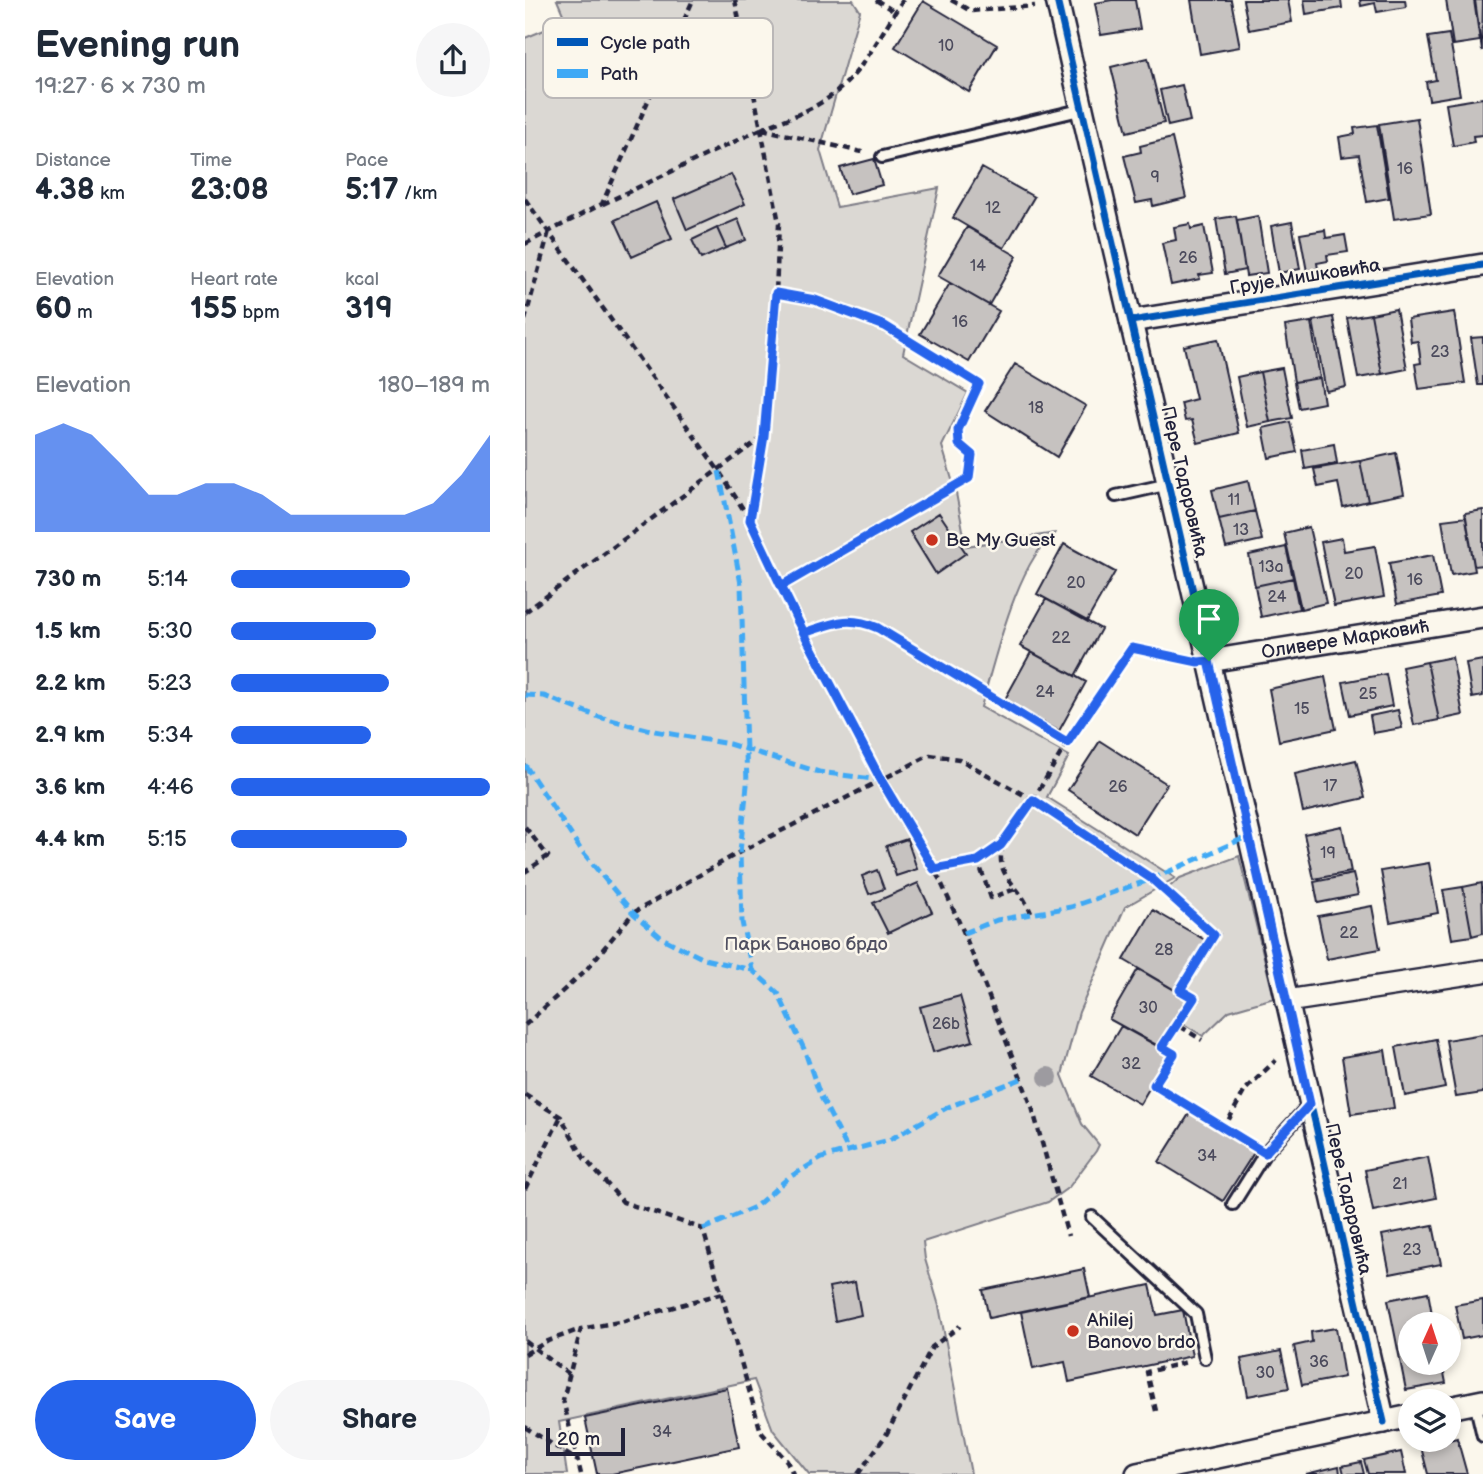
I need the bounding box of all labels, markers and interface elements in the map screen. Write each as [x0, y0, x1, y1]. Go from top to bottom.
legend [543, 18, 773, 98]
text: Evening run [35, 23, 240, 68]
button: share [416, 23, 490, 97]
text: Cycle path [600, 32, 690, 55]
house number: 10 [938, 37, 954, 56]
text: Path [600, 63, 638, 86]
text: 19:27 · 6 × 730 m [35, 72, 206, 100]
text: Distance [35, 149, 111, 172]
text: Time [190, 149, 232, 172]
text: Pace [345, 149, 388, 172]
house number: 16 [1397, 160, 1413, 179]
house number: 9 [1150, 168, 1160, 187]
text: 4.38 [35, 172, 95, 208]
text: 23:08 [190, 172, 269, 208]
text: 5:17 [345, 172, 399, 208]
text: km [95, 182, 125, 205]
text: /km [399, 182, 437, 205]
house number: 12 [985, 199, 1001, 218]
house number: 26 [1178, 249, 1198, 268]
street label: Грује Мишковића [1228, 254, 1382, 300]
house number: 14 [970, 257, 986, 276]
text: Elevation [35, 268, 114, 291]
text: Heart rate [190, 268, 278, 291]
text: kcal [345, 268, 379, 291]
text: 60 [35, 291, 72, 327]
text: 155 [190, 291, 237, 327]
text: 319 [345, 291, 393, 327]
text: m [72, 301, 93, 324]
text: bpm [237, 301, 280, 324]
house number: 16 [952, 313, 968, 332]
house number: 23 [1431, 343, 1450, 362]
text: Elevation [35, 371, 131, 399]
text: 180–189 m [378, 371, 490, 399]
house number: 18 [1028, 399, 1044, 418]
street label: Пере Тодоровића [1155, 404, 1213, 560]
house number: 11 [1228, 491, 1240, 510]
house number: 13 [1233, 521, 1249, 540]
place label: Be My Guest [946, 529, 1056, 552]
marker: Be My Guest [924, 532, 940, 548]
house number: 13a [1258, 558, 1284, 577]
text: 730 m [35, 565, 101, 593]
text: 5:14 [147, 565, 188, 593]
house number: 20 [1345, 565, 1363, 584]
house number: 16 [1407, 571, 1423, 590]
house number: 20 [1067, 574, 1085, 593]
house number: 24 [1268, 588, 1287, 607]
pin [1179, 589, 1239, 661]
icon: arrive [1190, 600, 1228, 638]
street label: Оливере Марковић [1260, 614, 1431, 664]
text: 1.5 km [35, 617, 101, 645]
text: 5:30 [147, 617, 193, 645]
house number: 22 [1052, 629, 1071, 648]
text: 2.2 km [35, 669, 106, 697]
text: 5:23 [147, 669, 192, 697]
house number: 24 [1036, 683, 1055, 702]
house number: 25 [1359, 685, 1377, 704]
house number: 15 [1294, 700, 1310, 719]
text: 2.9 km [35, 721, 105, 749]
text: 5:34 [147, 721, 193, 749]
text: 3.6 km [35, 773, 105, 801]
text: 4:46 [147, 773, 194, 801]
house number: 17 [1323, 777, 1337, 796]
house number: 26 [1108, 778, 1128, 797]
text: 4.4 km [35, 825, 105, 853]
text: 5:15 [147, 825, 187, 853]
house number: 19 [1320, 844, 1336, 863]
house number: 22 [1340, 924, 1359, 943]
park label: Парк Баново брдо [724, 933, 888, 956]
house number: 28 [1155, 941, 1173, 960]
house number: 30 [1138, 999, 1158, 1018]
house number: 26b [932, 1015, 960, 1034]
house number: 32 [1121, 1055, 1141, 1074]
street label: Пере Тодоровића [1319, 1121, 1377, 1277]
house number: 34 [1197, 1147, 1217, 1166]
house number: 21 [1392, 1175, 1408, 1194]
house number: 23 [1403, 1241, 1422, 1260]
place label: Ahilej Banovo brdo [1087, 1309, 1196, 1354]
north arrow [1398, 1312, 1461, 1376]
map controls [1398, 1312, 1461, 1452]
marker: Ahilej Banovo brdo [1065, 1323, 1081, 1339]
house number: 36 [1309, 1353, 1329, 1372]
house number: 30 [1255, 1364, 1275, 1383]
button: Save [35, 1380, 256, 1460]
button: Share [270, 1380, 490, 1460]
button: layers [1398, 1389, 1461, 1452]
house number: 34 [652, 1423, 672, 1442]
scale bar [546, 1425, 625, 1457]
text: 20 m [557, 1428, 600, 1451]

